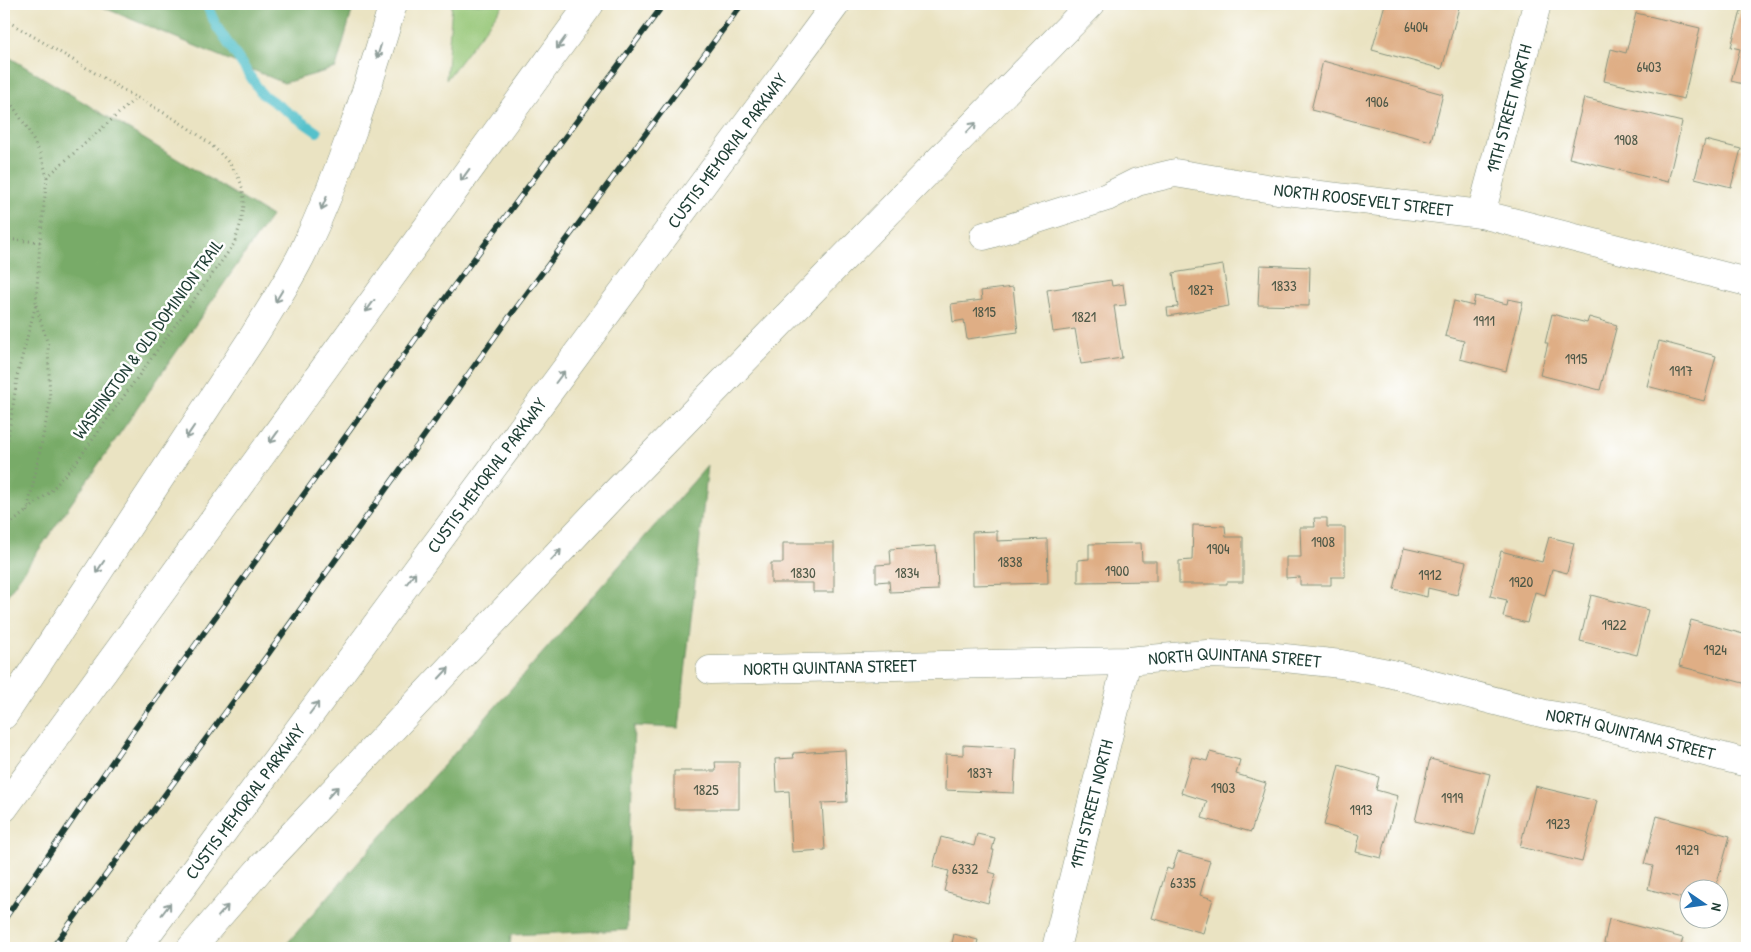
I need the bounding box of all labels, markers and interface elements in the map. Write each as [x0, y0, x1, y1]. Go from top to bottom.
house number: 6404 [1404, 16, 1428, 37]
one-way arrow [556, 36, 566, 50]
street label: 19TH STREET NORTH [1479, 41, 1538, 176]
one-way arrow [374, 42, 384, 58]
house number: 6403 [1636, 56, 1662, 77]
street label: CUSTIS MEMORIAL PARKWAY [661, 68, 793, 233]
house number: 1906 [1365, 91, 1389, 112]
one-way arrow [965, 121, 977, 134]
house number: 1908 [1614, 129, 1638, 150]
one-way arrow [460, 167, 470, 181]
street label: NORTH ROOSEVELT STREET [1273, 177, 1455, 223]
one-way arrow [319, 195, 329, 210]
street label: WASHINGTON & OLD DOMINION TRAIL [66, 233, 229, 444]
house number: 1833 [1271, 275, 1297, 296]
house number: 1827 [1188, 279, 1214, 300]
one-way arrow [273, 288, 283, 302]
one-way arrow [365, 299, 375, 313]
house number: 1815 [972, 301, 997, 322]
house number: 1821 [1072, 306, 1096, 327]
house number: 1911 [1473, 310, 1495, 331]
house number: 1915 [1565, 348, 1588, 369]
house number: 1917 [1669, 360, 1693, 381]
one-way arrow [555, 370, 565, 384]
street label: CUSTIS MEMORIAL PARKWAY [421, 392, 552, 558]
one-way arrow [185, 425, 196, 439]
one-way arrow [269, 430, 279, 444]
house number: 1908 [1311, 531, 1335, 552]
house number: 1904 [1206, 538, 1230, 559]
one-way arrow [550, 549, 562, 561]
house number: 1838 [997, 551, 1023, 572]
one-way arrow [95, 560, 105, 574]
house number: 1900 [1105, 560, 1129, 581]
house number: 1830 [790, 562, 816, 583]
house number: 1834 [895, 562, 920, 583]
house number: 1912 [1418, 564, 1442, 585]
one-way arrow [406, 571, 416, 585]
house number: 1920 [1509, 571, 1534, 592]
house number: 1922 [1602, 614, 1627, 635]
house number: 1924 [1703, 639, 1727, 660]
street label: NORTH QUINTANA STREET [1147, 641, 1323, 674]
street label: NORTH QUINTANA STREET [743, 653, 917, 681]
one-way arrow [438, 667, 450, 680]
street label: NORTH QUINTANA STREET [1544, 701, 1719, 766]
one-way arrow [309, 702, 320, 715]
street label: CUSTIS MEMORIAL PARKWAY [179, 719, 311, 884]
street label: 19TH STREET NORTH [1063, 737, 1119, 871]
house number: 1837 [967, 762, 993, 783]
house number: 1903 [1211, 777, 1235, 798]
house number: 1825 [693, 779, 719, 800]
one-way arrow [327, 785, 339, 798]
house number: 1919 [1441, 787, 1463, 808]
house number: 1913 [1349, 799, 1373, 820]
house number: 1923 [1546, 813, 1571, 834]
house number: 1929 [1675, 839, 1699, 860]
house number: 6332 [952, 858, 978, 879]
house number: 6335 [1170, 872, 1197, 893]
north arrow [1678, 880, 1728, 930]
text: N [1707, 901, 1727, 913]
one-way arrow [161, 902, 171, 916]
one-way arrow [217, 905, 229, 918]

